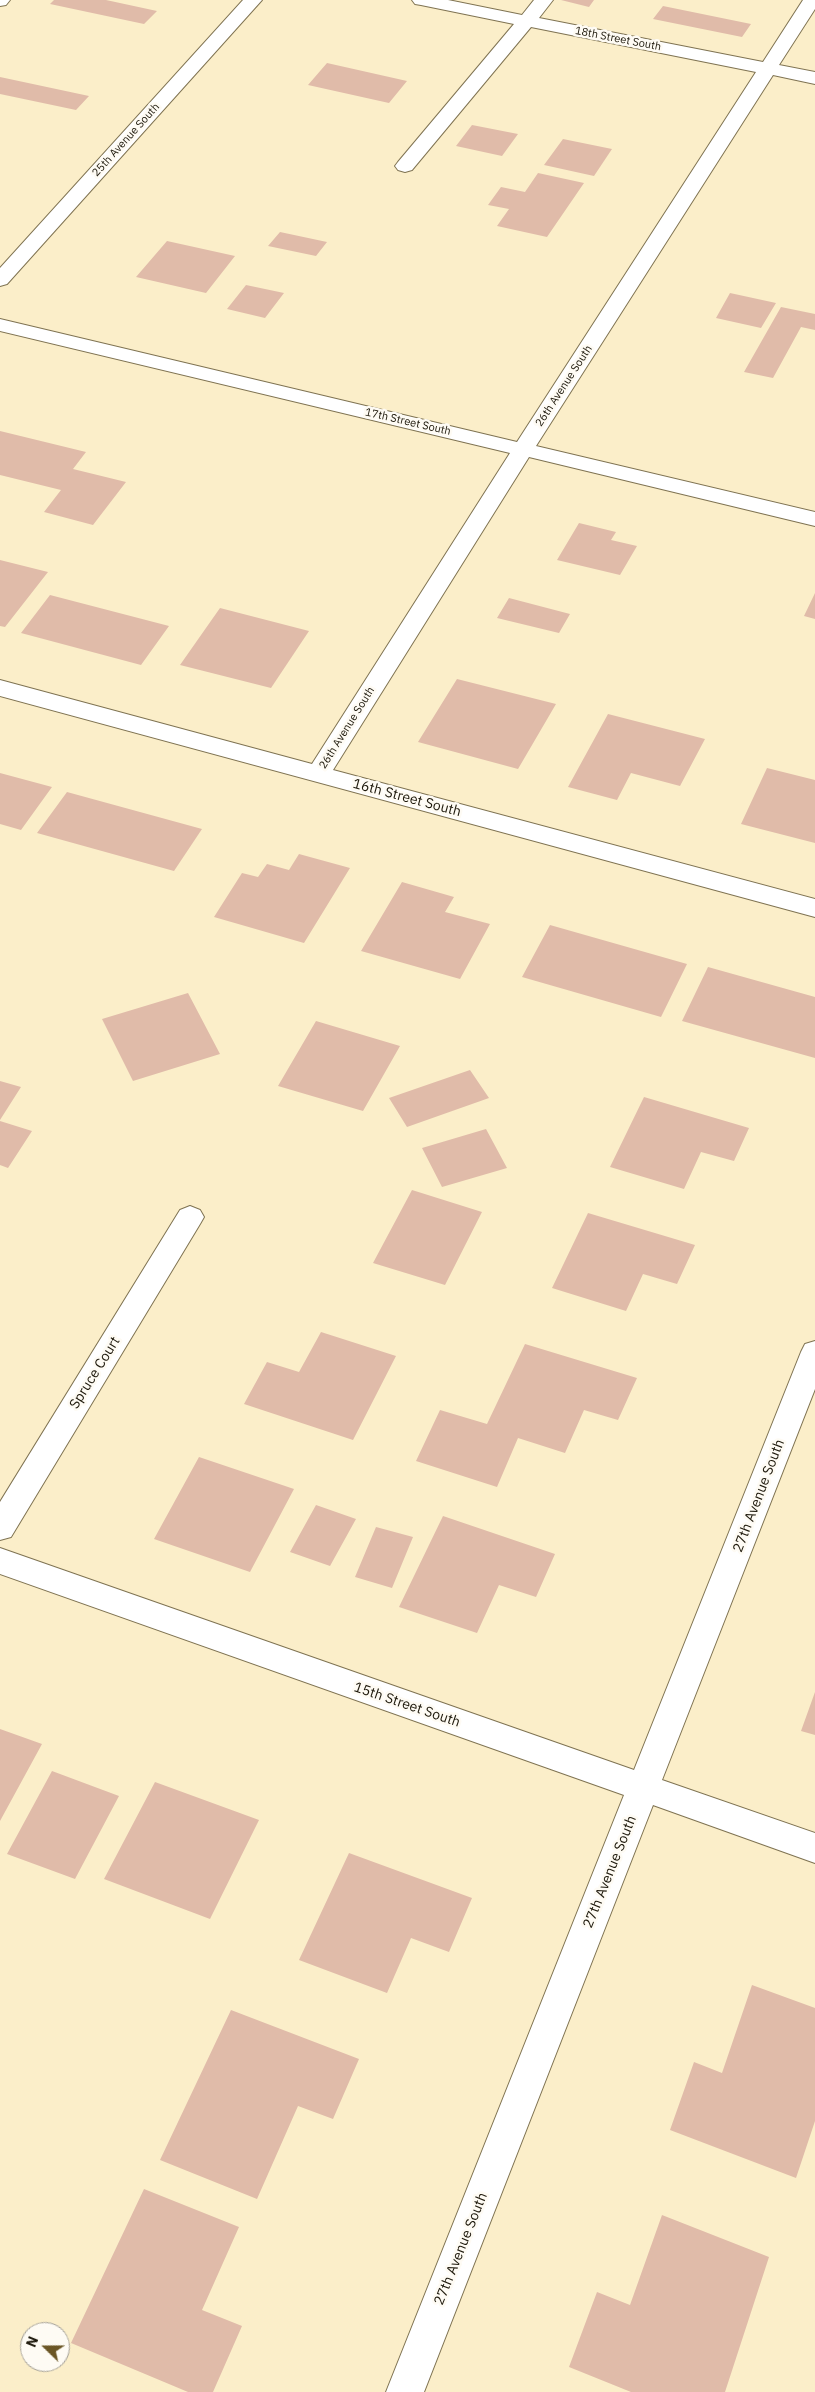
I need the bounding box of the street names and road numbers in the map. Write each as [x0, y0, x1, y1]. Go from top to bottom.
street label: 18th Street South [574, 24, 662, 54]
street label: 25th Avenue South [90, 101, 162, 179]
street label: 26th Avenue South [533, 343, 595, 429]
street label: 17th Street South [364, 406, 452, 438]
street label: 26th Avenue South [316, 685, 378, 771]
street label: 16th Street South [351, 775, 463, 821]
street label: Spruce Court [66, 1334, 124, 1412]
street label: 27th Avenue South [730, 1437, 788, 1555]
street label: 15th Street South [352, 1679, 462, 1731]
street label: 27th Avenue South [580, 1813, 640, 1931]
street label: 27th Avenue South [431, 2190, 491, 2308]

